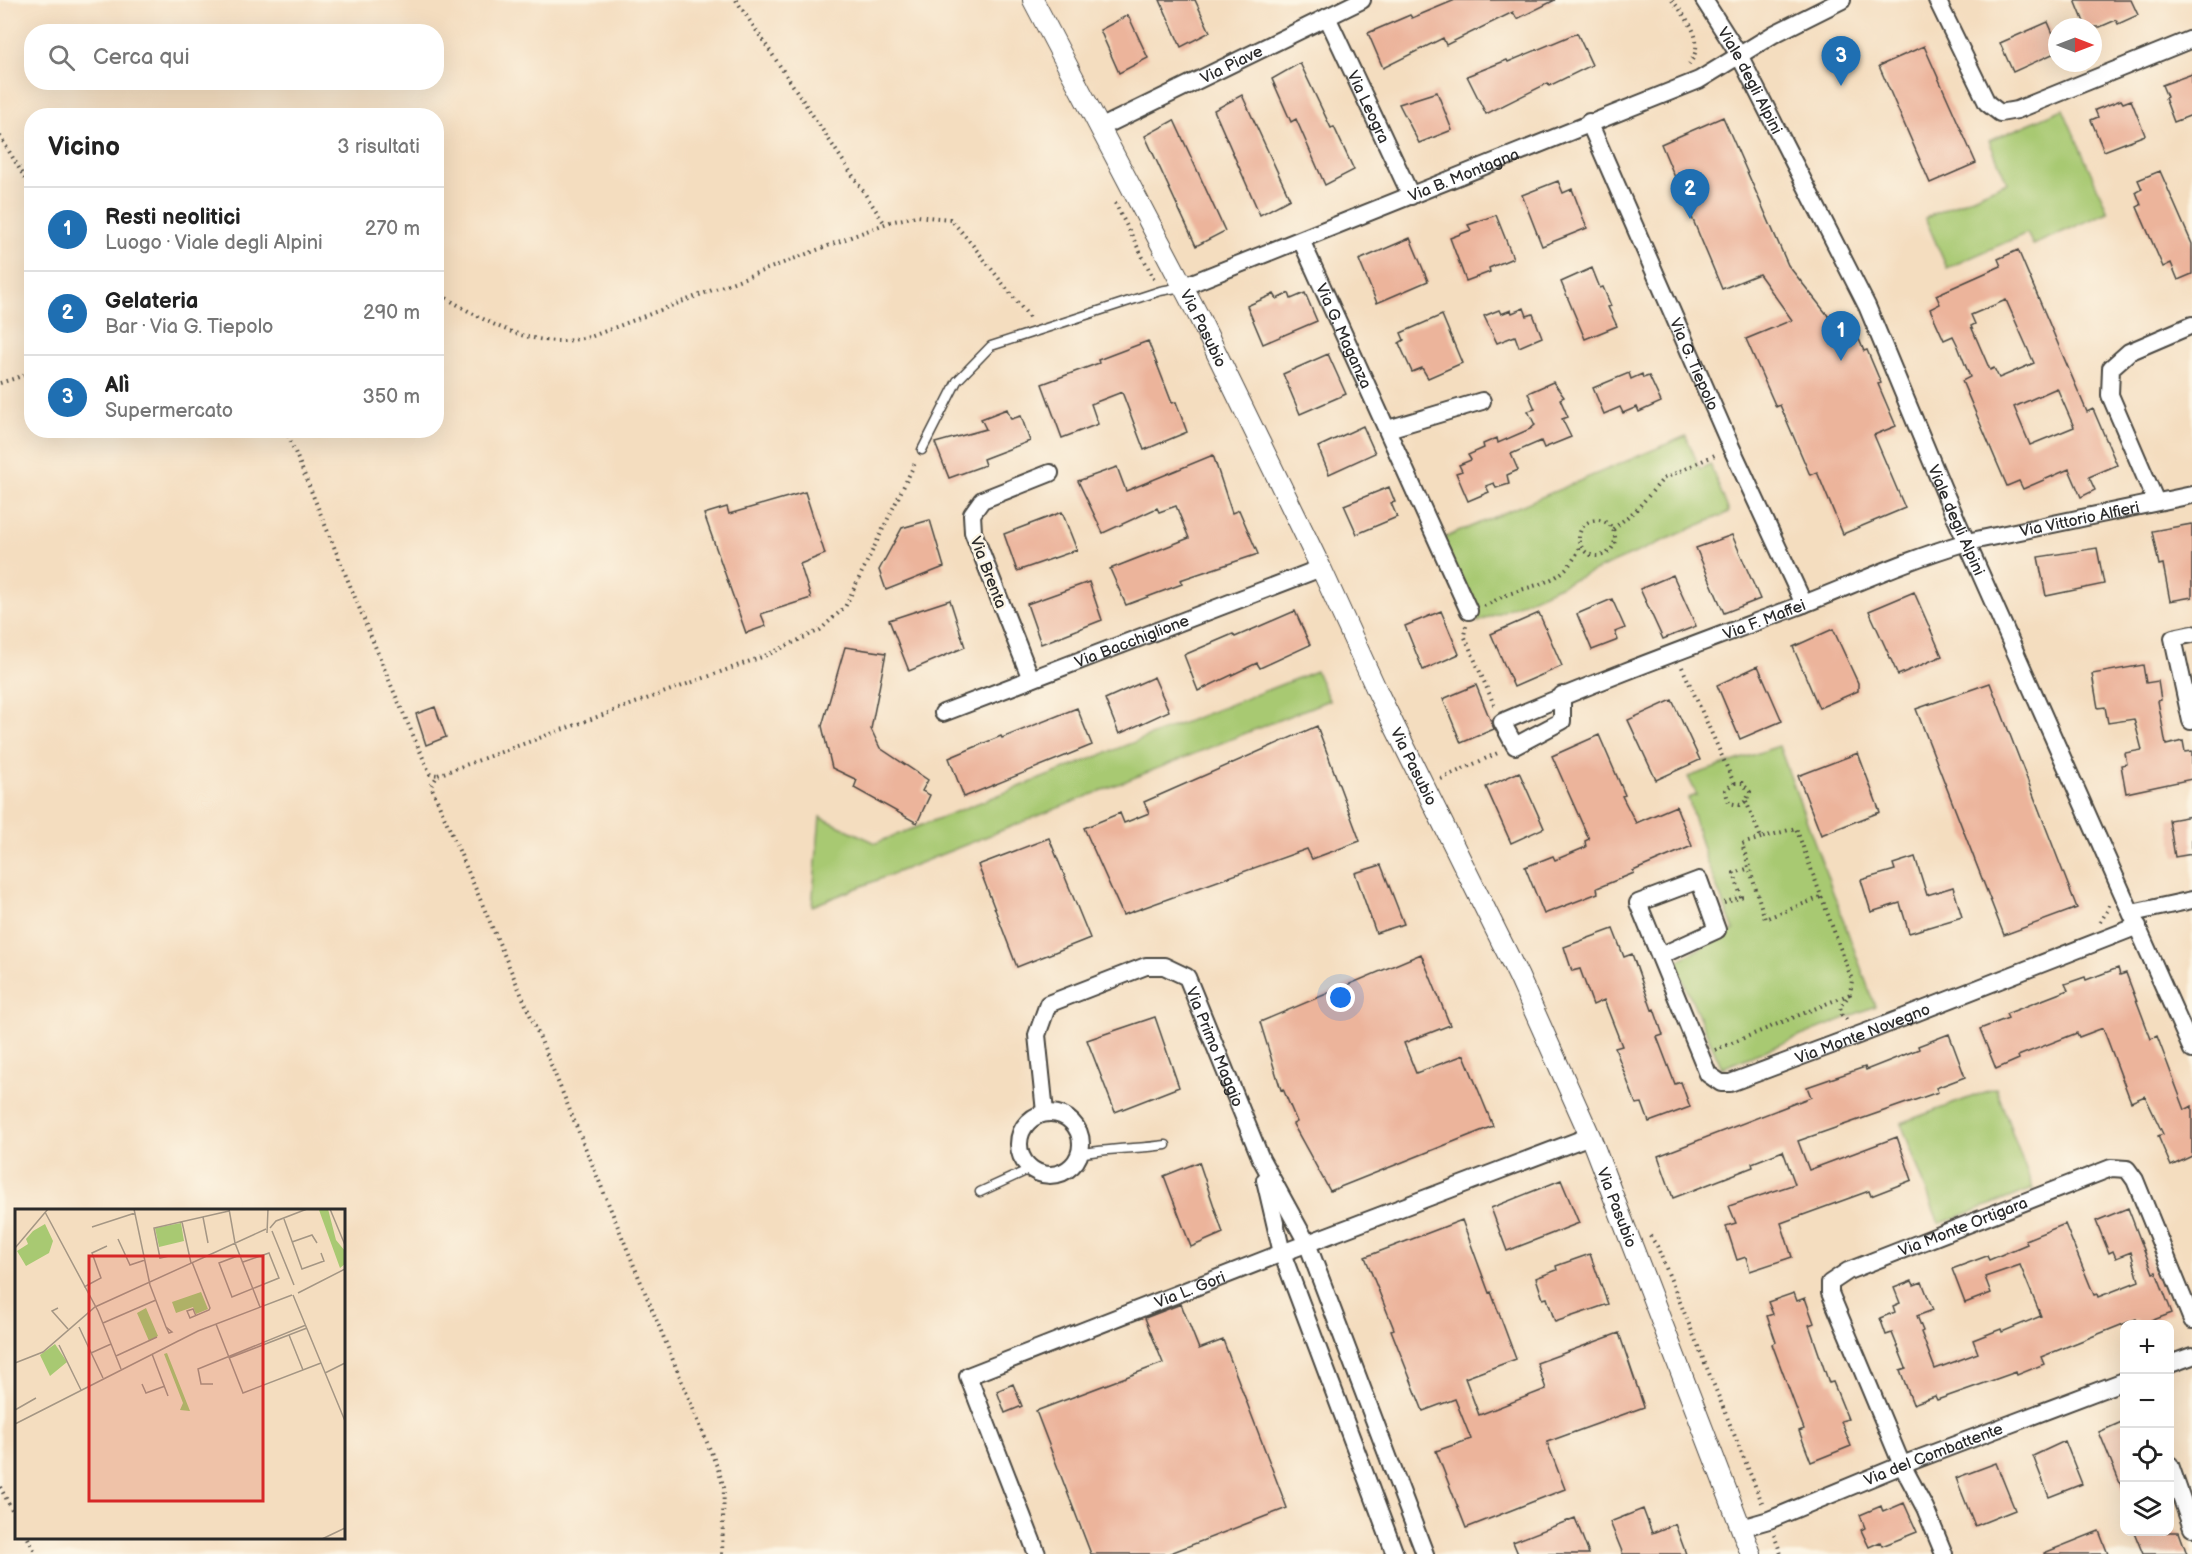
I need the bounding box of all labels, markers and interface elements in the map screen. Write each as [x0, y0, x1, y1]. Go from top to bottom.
north arrow [2048, 18, 2102, 72]
search box [24, 24, 444, 90]
street label: Viale degli Alpini [1713, 24, 1786, 138]
pin: 3 [1822, 36, 1860, 86]
icon: search [45, 41, 78, 74]
street label: Via Piave [1198, 42, 1267, 88]
text: Cerca qui [93, 44, 190, 71]
street label: Via Leogra [1343, 68, 1393, 147]
text: Vicino [48, 132, 120, 163]
text: 3 risultati [337, 135, 420, 159]
street label: Via B. Montagna [1406, 145, 1522, 206]
pin: 2 [1670, 170, 1710, 219]
text: Resti neolitici [105, 204, 241, 231]
text: 1 [63, 217, 72, 241]
text: 270 m [365, 217, 420, 241]
text: Luogo · Viale degli Alpini [105, 231, 323, 255]
street label: Via G. Maganza [1311, 281, 1375, 392]
street label: Via Pasubio [1175, 287, 1230, 371]
text: Gelateria [105, 288, 198, 315]
text: 2 [62, 301, 73, 325]
text: 290 m [363, 301, 420, 325]
pin: 1 [1822, 312, 1860, 361]
text: Bar · Via G. Tiepolo [105, 315, 273, 339]
street label: Via G. Tiepolo [1665, 315, 1722, 414]
text: Alì [105, 372, 129, 399]
text: 3 [62, 385, 73, 409]
text: 350 m [363, 385, 420, 409]
text: Supermercato [105, 399, 233, 423]
street label: Viale degli Alpini [1923, 462, 1988, 579]
street label: Via Vittorio Alfieri [2018, 498, 2141, 542]
street label: Via Brenta [965, 534, 1010, 611]
street label: Via F. Maffei [1721, 596, 1809, 645]
street label: Via Bacchiglione [1072, 611, 1192, 673]
street label: Via Pasubio [1386, 725, 1440, 809]
your location [1326, 983, 1355, 1012]
street label: Via Primo Maggio [1181, 984, 1247, 1110]
street label: Via Monte Novegno [1793, 1000, 1933, 1069]
street label: Via Pasubio [1592, 1165, 1640, 1251]
street label: Via Monte Ortigara [1896, 1194, 2031, 1261]
inset map [15, 1209, 345, 1539]
street label: Via L. Gori [1152, 1268, 1228, 1313]
map controls [2120, 1320, 2174, 1536]
button: + [2120, 1320, 2174, 1374]
button: − [2120, 1374, 2174, 1428]
street label: Via del Combattente [1861, 1420, 2006, 1491]
button: locate [2120, 1428, 2174, 1482]
button: layers [2120, 1482, 2174, 1536]

